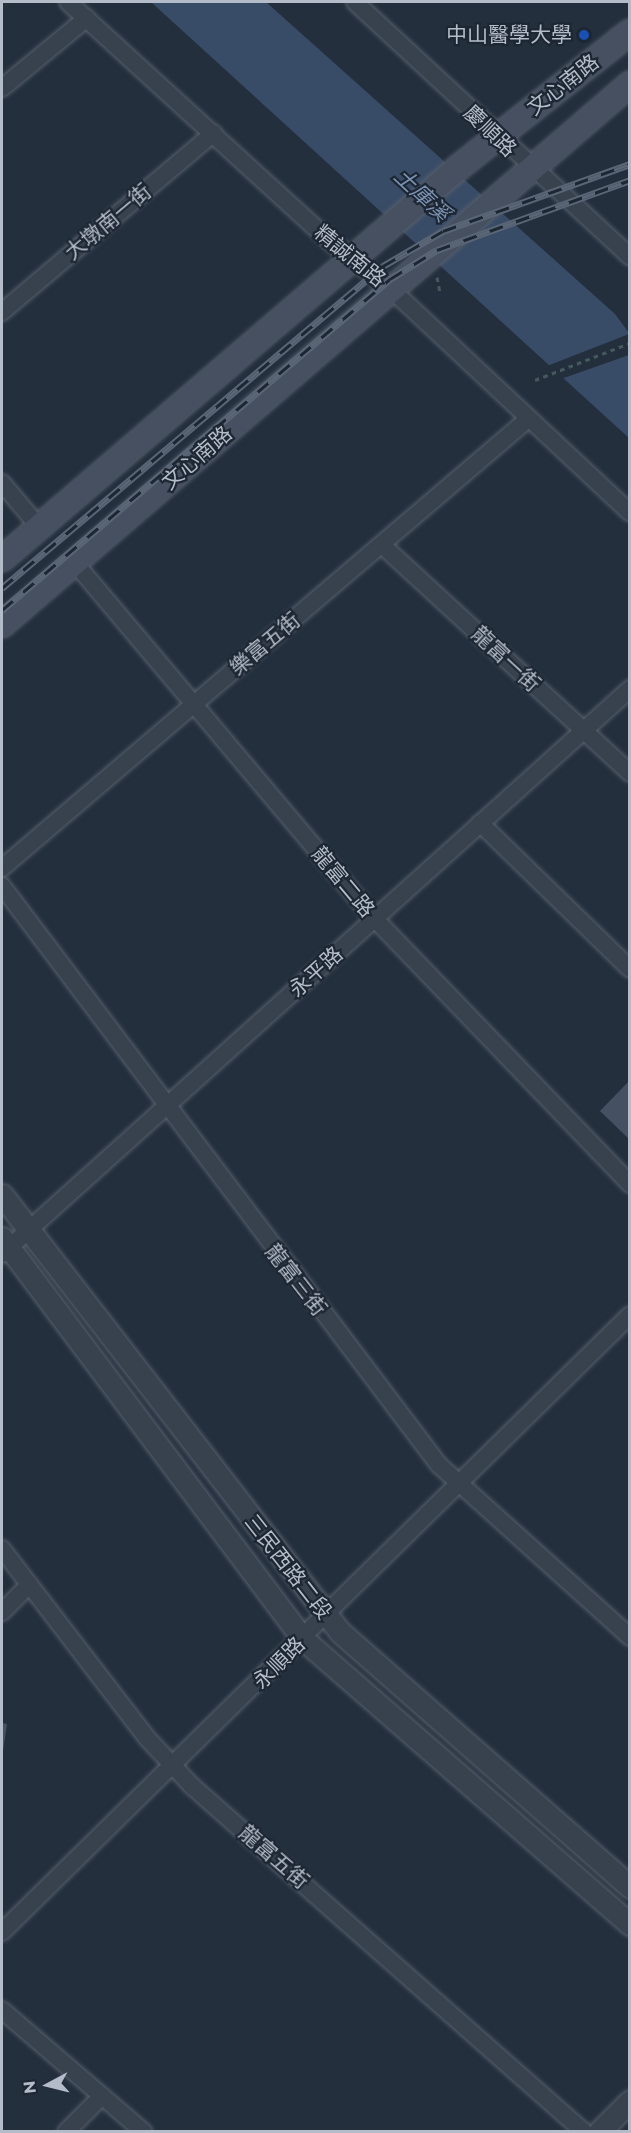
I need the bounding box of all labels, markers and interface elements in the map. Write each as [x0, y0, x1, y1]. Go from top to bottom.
place label: 中山醫學大學 [446, 22, 572, 48]
marker: 中山醫學大學 [577, 28, 591, 42]
street label: 文心南路 [522, 49, 604, 121]
street label: 慶順路 [459, 100, 521, 162]
water label: 土庫溪 [389, 163, 455, 227]
street label: 大墩南一街 [60, 179, 156, 265]
street label: 精誠南路 [309, 220, 391, 292]
street label: 文心南路 [157, 421, 237, 495]
street label: 樂富五街 [225, 607, 305, 681]
street label: 龍富一街 [467, 621, 545, 697]
street label: 龍富二路 [306, 842, 380, 922]
street label: 永平路 [284, 942, 348, 1002]
street label: 龍富三街 [260, 1239, 332, 1321]
street label: 三民西路二段 [239, 1510, 337, 1624]
street label: 永順路 [248, 1632, 310, 1694]
street label: 龍富五街 [234, 1820, 314, 1894]
north arrow [18, 2055, 78, 2115]
text: N [19, 2080, 40, 2095]

